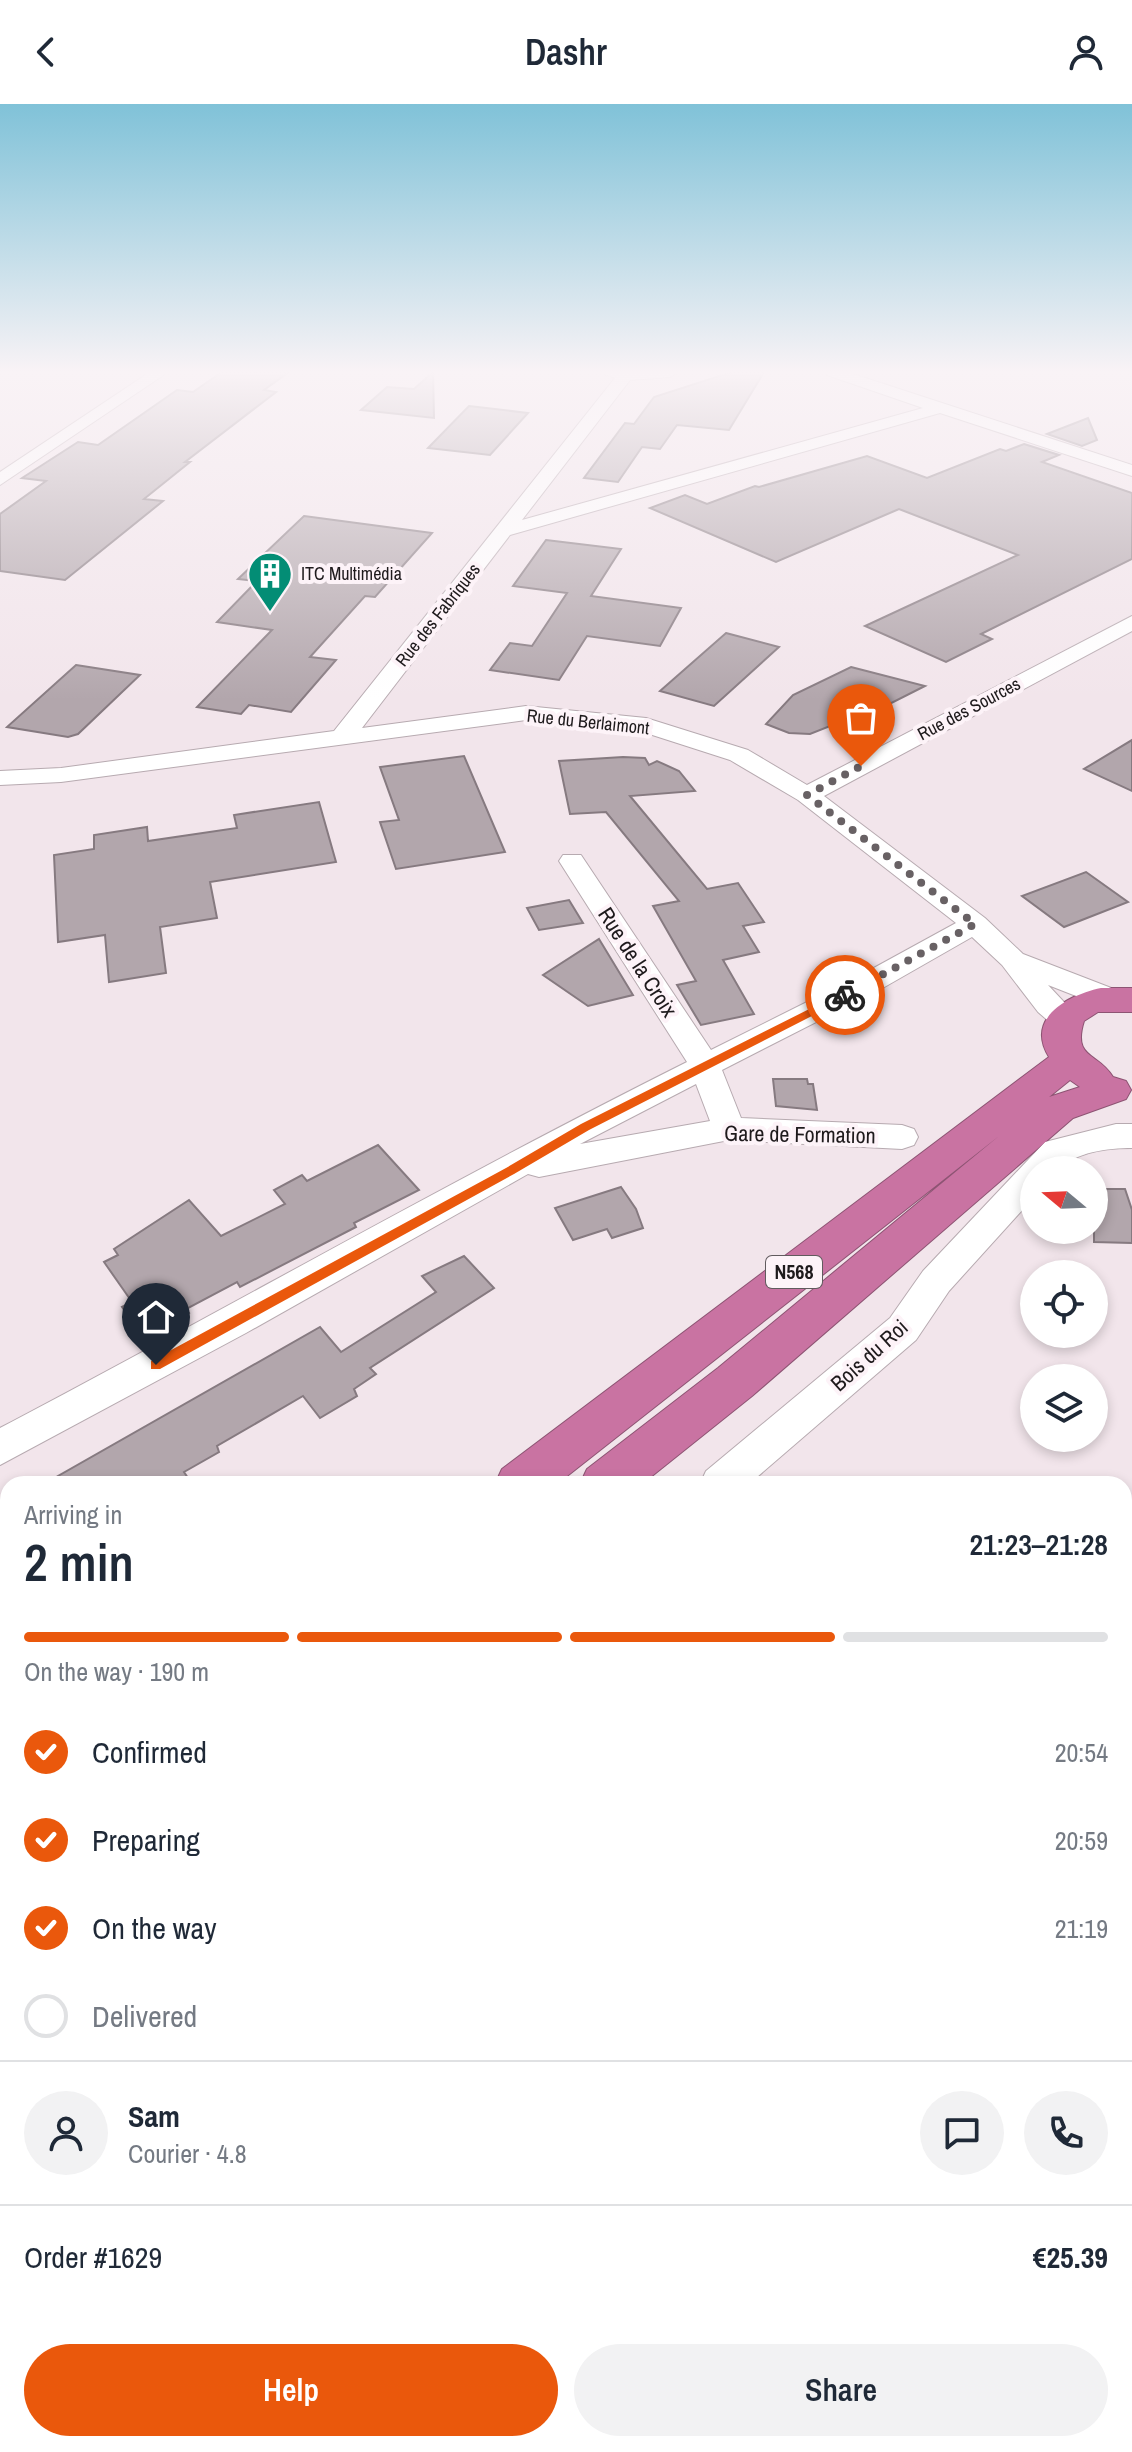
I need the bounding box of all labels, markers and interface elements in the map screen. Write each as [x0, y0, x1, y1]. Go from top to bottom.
text: Dashr [525, 28, 607, 76]
icon: back [24, 30, 68, 74]
icon: person [1064, 30, 1108, 74]
building icon: ITC Multimédia [246, 550, 294, 613]
street label: Rue des Fabriques [389, 558, 486, 672]
place label: ITC Multimédia [301, 561, 402, 586]
street label: Rue des Sources [913, 671, 1025, 746]
pin [827, 684, 895, 766]
icon: bag [839, 696, 883, 740]
street label: Rue du Berlaimont [526, 703, 651, 740]
street label: Rue de la Croix [591, 901, 685, 1023]
courier [805, 955, 885, 1035]
icon: bike [823, 973, 867, 1017]
street label: Gare de Formation [724, 1118, 876, 1150]
north arrow [1020, 1156, 1108, 1244]
map controls [1020, 1156, 1108, 1452]
road number: N568 [766, 1256, 822, 1288]
button: locate [1020, 1260, 1108, 1348]
pin [122, 1283, 190, 1365]
icon: home [134, 1295, 178, 1339]
street label: Bois du Roi [824, 1312, 914, 1398]
button: layers [1020, 1364, 1108, 1452]
text: Arriving in [24, 1497, 122, 1532]
text: 21:23–21:28 [969, 1524, 1108, 1564]
text: 2 min [24, 1527, 134, 1597]
text: On the way · 190 m [24, 1654, 209, 1689]
icon: check [24, 1730, 68, 1774]
text: Confirmed [92, 1732, 207, 1772]
text: 20:54 [1055, 1735, 1108, 1770]
icon: check [24, 1818, 68, 1862]
text: Preparing [92, 1820, 200, 1860]
text: 20:59 [1055, 1823, 1108, 1858]
icon: check [24, 1906, 68, 1950]
text: On the way [92, 1908, 216, 1948]
text: 21:19 [1055, 1911, 1108, 1946]
text: Delivered [92, 1996, 197, 2036]
button: person [24, 2091, 108, 2175]
button: chat [920, 2091, 1004, 2175]
button: phone [1024, 2091, 1108, 2175]
text: Sam [128, 2096, 180, 2136]
text: Courier · 4.8 [128, 2136, 247, 2171]
text: Order #1629 [24, 2237, 162, 2277]
text: €25.39 [1033, 2237, 1108, 2277]
button: Help [24, 2344, 558, 2436]
button: Share [574, 2344, 1108, 2436]

